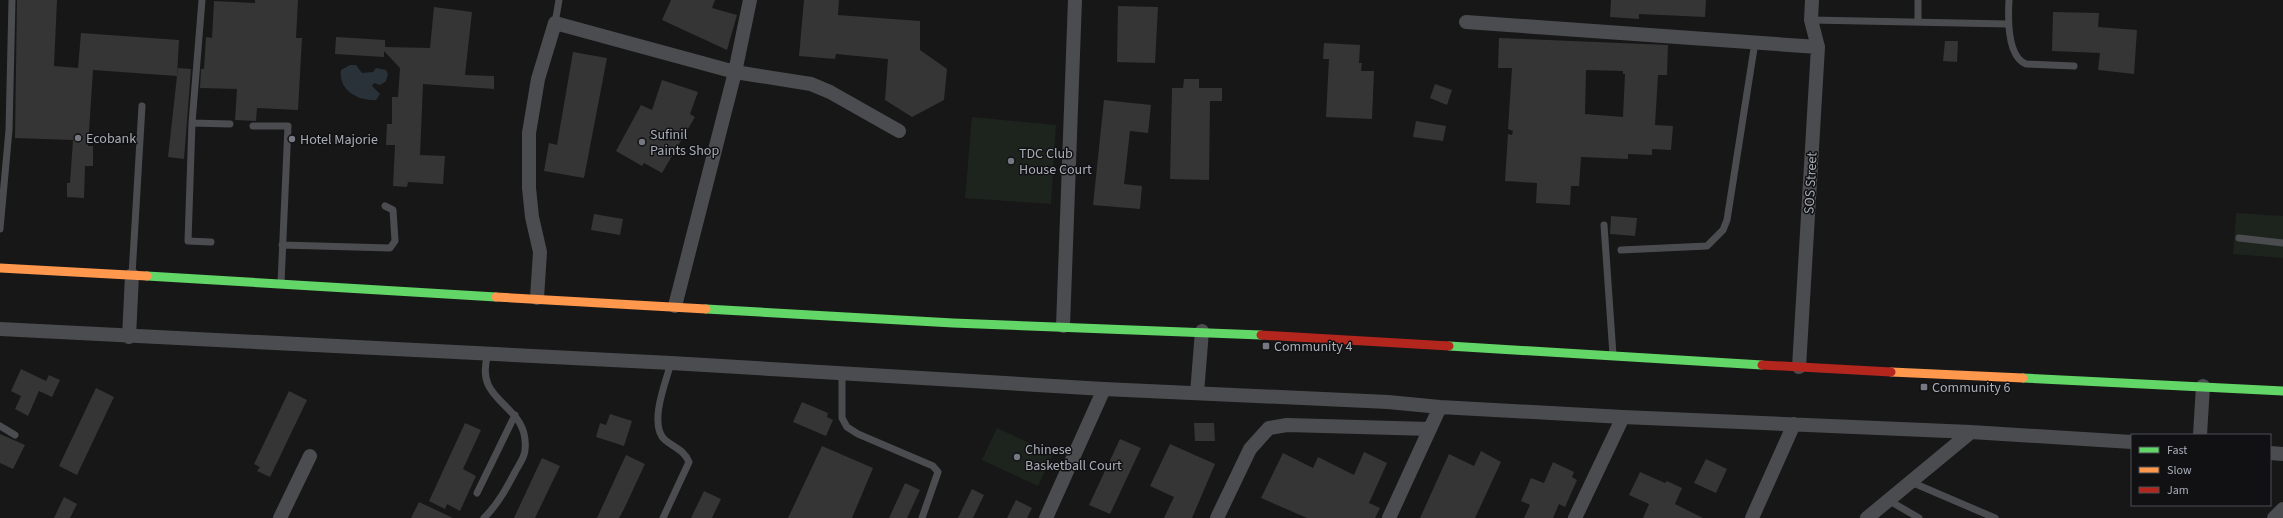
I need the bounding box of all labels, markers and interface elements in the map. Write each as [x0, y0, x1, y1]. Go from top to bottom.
place label: Sufinil Paints Shop [650, 125, 719, 161]
place label: Ecobank [86, 129, 136, 149]
place label: Hotel Majorie [300, 130, 378, 150]
marker: Ecobank [73, 133, 83, 143]
marker: Hotel Majorie [287, 134, 297, 144]
marker: Sufinil Paints Shop [637, 137, 647, 147]
place label: TDC Club House Court [1019, 144, 1092, 180]
street label: SOS Street [1799, 151, 1823, 215]
marker: TDC Club House Court [1006, 156, 1016, 166]
place label: Community 4 [1274, 337, 1353, 357]
marker: Community 4 [1261, 341, 1271, 351]
place label: Community 6 [1932, 378, 2011, 398]
marker: Community 6 [1919, 382, 1929, 392]
legend [2131, 434, 2271, 506]
place label: Chinese Basketball Court [1025, 440, 1122, 476]
text: Fast [2167, 442, 2187, 459]
marker: Chinese Basketball Court [1012, 452, 1022, 462]
text: Slow [2167, 462, 2192, 479]
text: Jam [2167, 482, 2189, 499]

